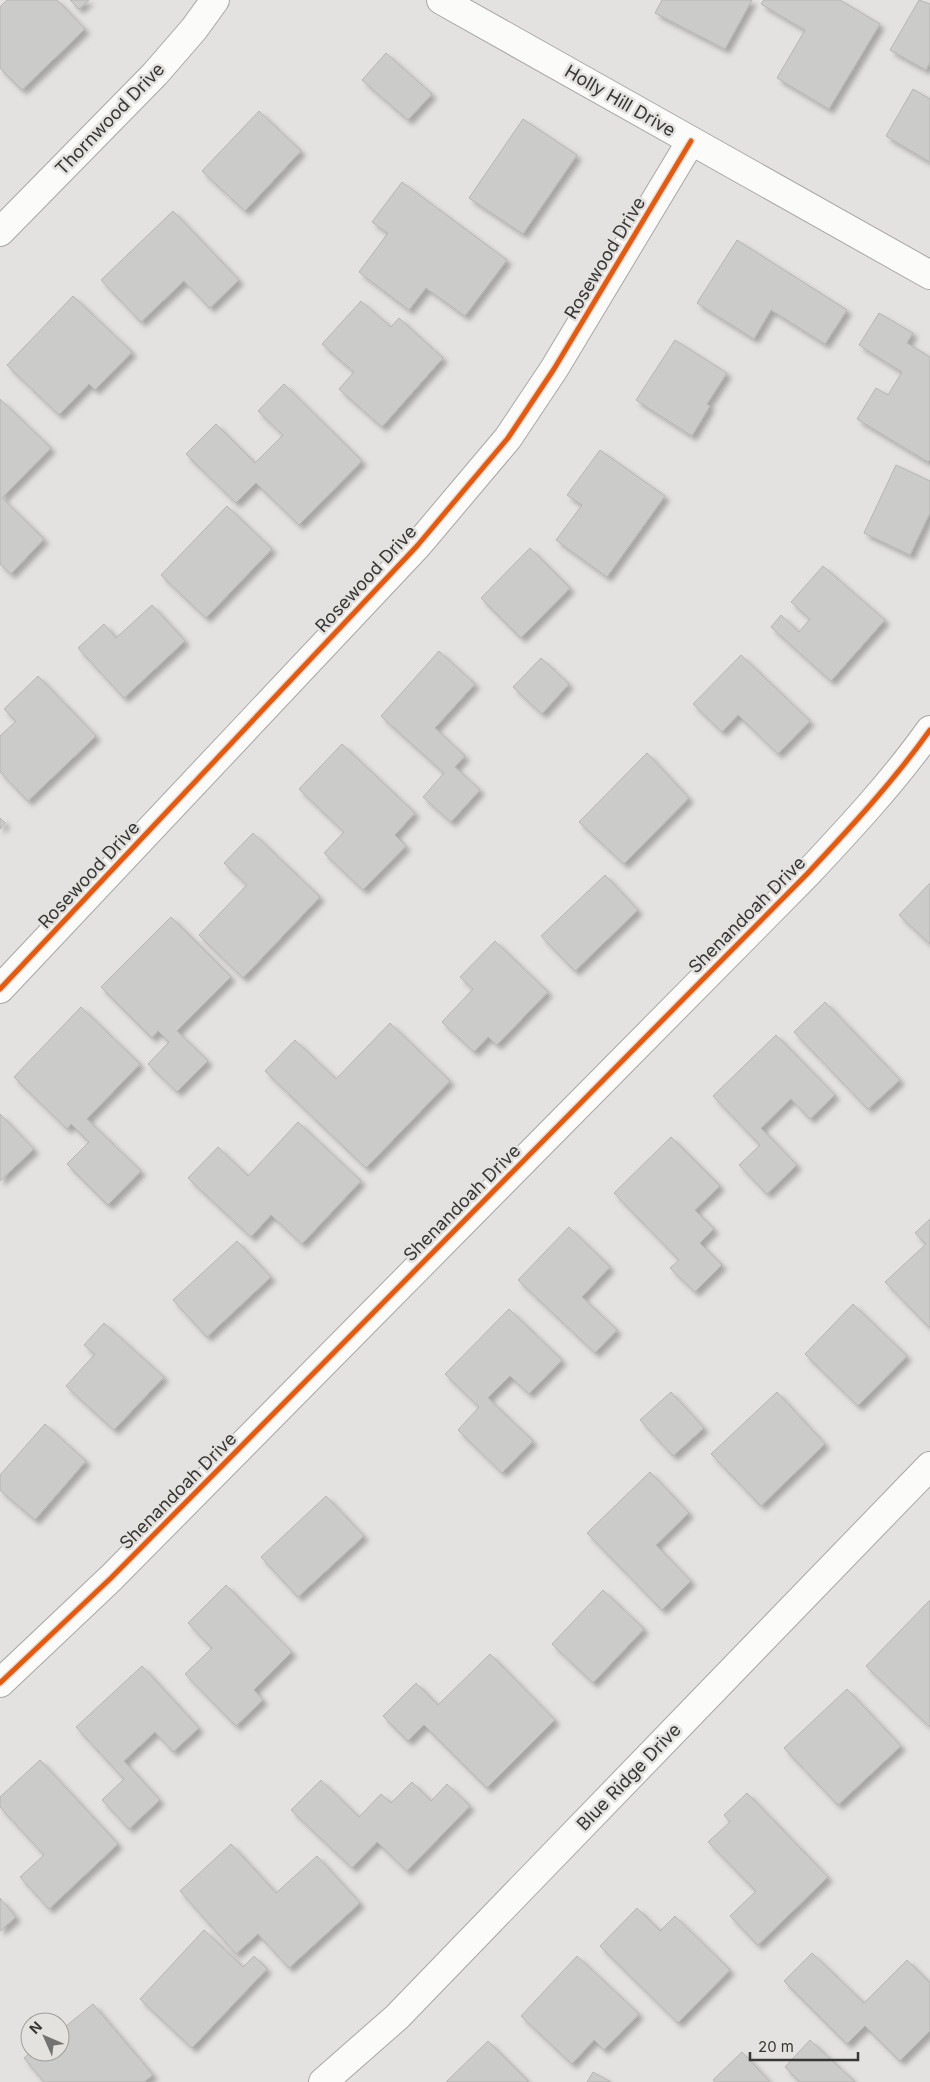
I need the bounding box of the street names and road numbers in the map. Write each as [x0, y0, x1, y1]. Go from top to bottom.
street label: Thornwood Drive [51, 58, 168, 179]
street label: Holly Hill Drive [561, 60, 679, 141]
street label: Rosewood Drive [560, 193, 649, 323]
street label: Rosewood Drive [311, 521, 421, 636]
street label: Rosewood Drive [34, 817, 144, 932]
street label: Shenandoah Drive [684, 852, 809, 977]
street label: Shenandoah Drive [399, 1140, 524, 1265]
street label: Shenandoah Drive [115, 1428, 240, 1553]
street label: Blue Ridge Drive [572, 1719, 685, 1835]

